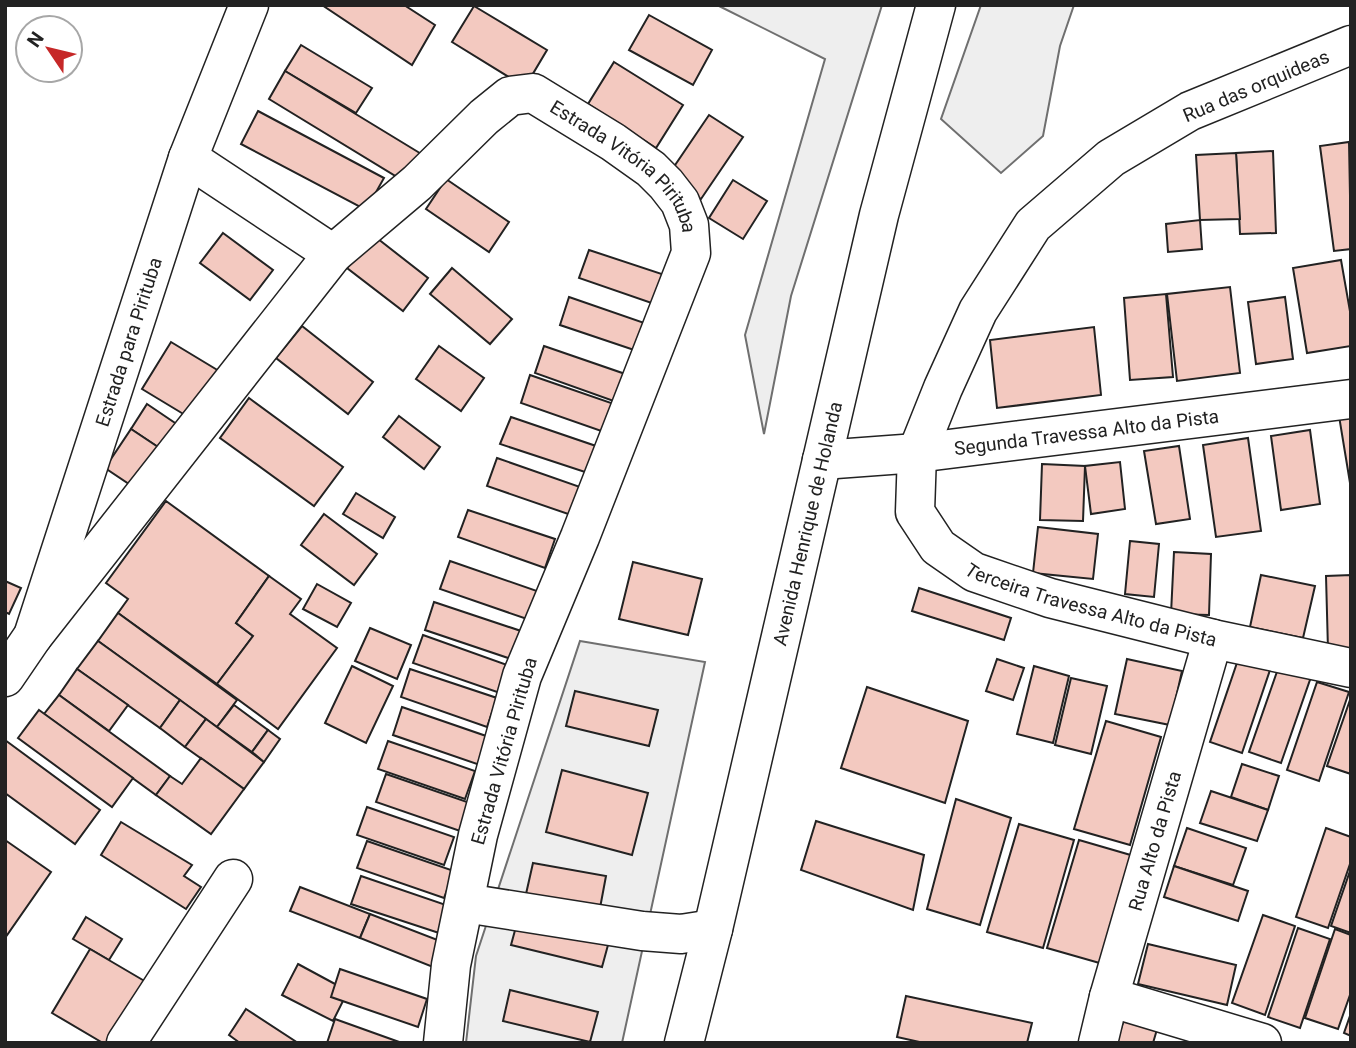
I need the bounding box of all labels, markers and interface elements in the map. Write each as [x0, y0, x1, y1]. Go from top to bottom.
north arrow [14, 14, 84, 84]
text: N [22, 27, 49, 52]
street label: Rua das orquideas [1179, 45, 1333, 127]
street label: Estrada Vitória Pirituba [546, 95, 701, 233]
street label: Estrada para Pirituba [90, 254, 167, 429]
street label: Avenida Henrique de Holanda [768, 399, 847, 648]
street label: Segunda Travessa Alto da Pista [953, 404, 1220, 460]
street label: Terceira Travessa Alto da Pista [961, 558, 1219, 651]
street label: Estrada Vitória Pirituba [466, 655, 542, 847]
street label: Rua Alto da Pista [1123, 768, 1186, 913]

